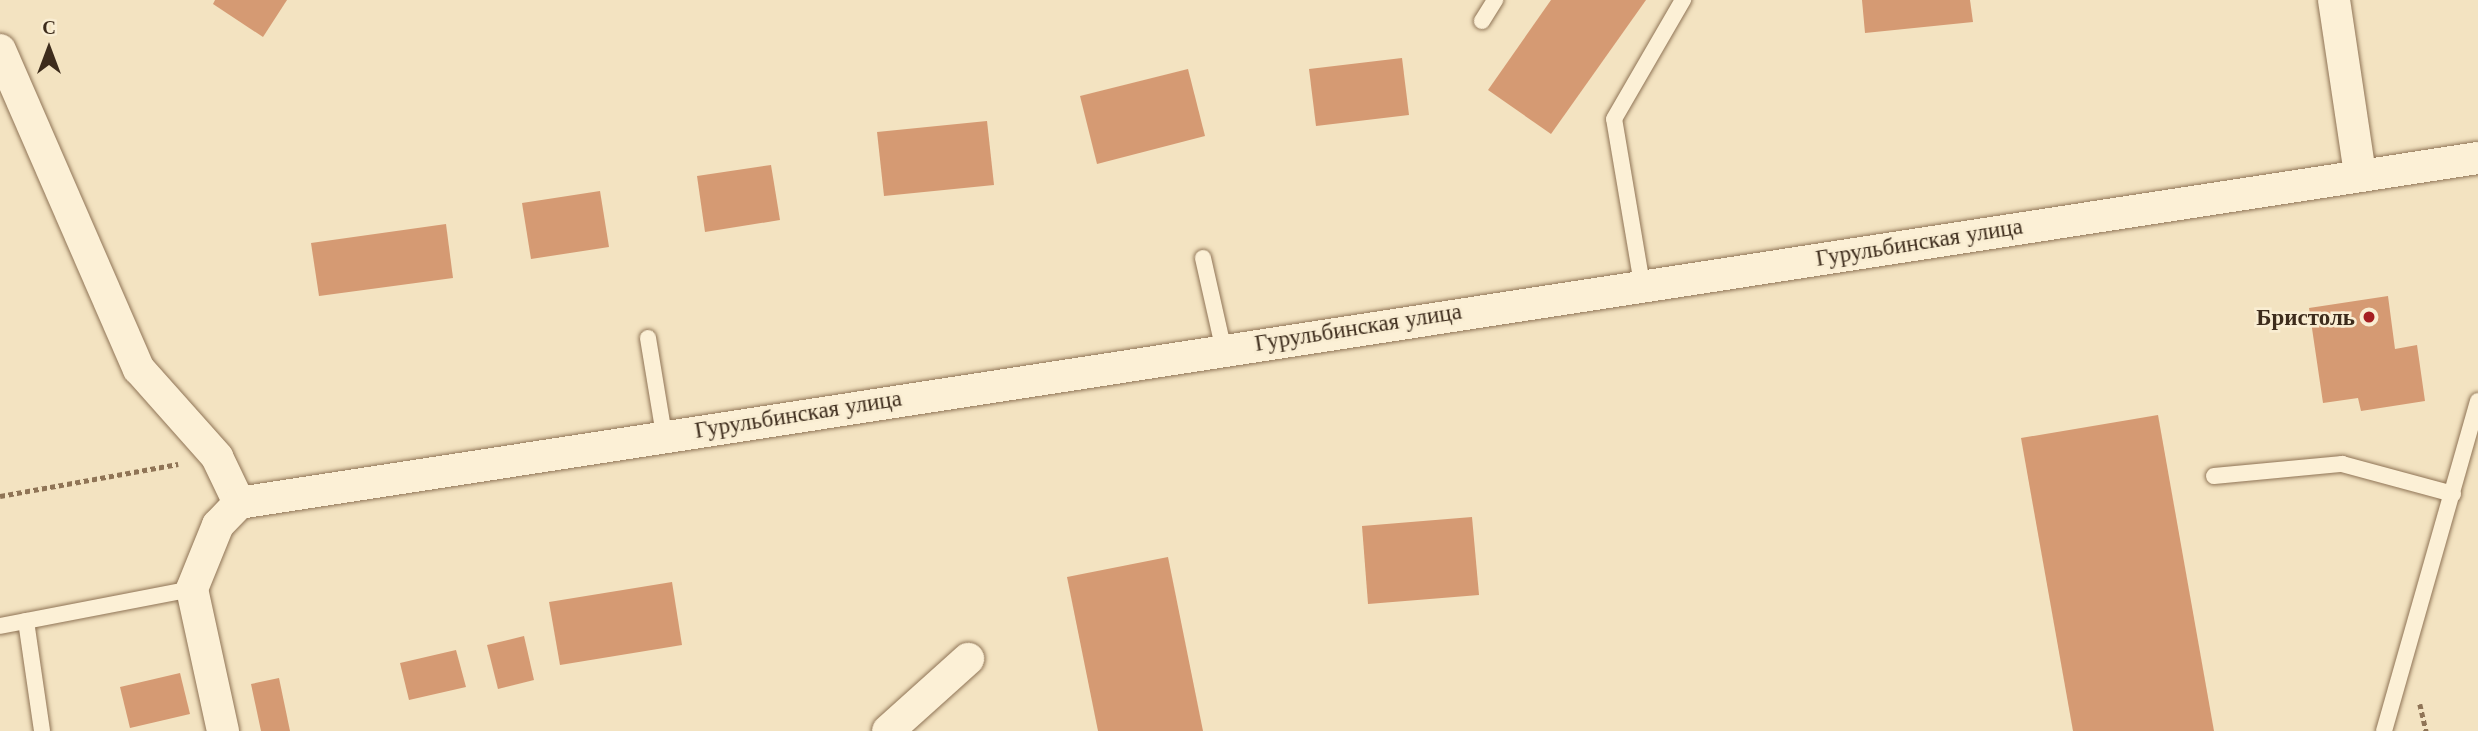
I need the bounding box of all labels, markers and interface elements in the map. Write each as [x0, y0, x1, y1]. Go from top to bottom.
north arrow [14, 14, 84, 84]
text: С [42, 16, 56, 39]
street label: Гурульбинская улица [1814, 212, 2024, 272]
street label: Гурульбинская улица [1253, 297, 1463, 357]
place label: Бристоль [2256, 303, 2355, 331]
marker: Бристоль [2361, 309, 2377, 325]
street label: Гурульбинская улица [693, 384, 903, 444]

